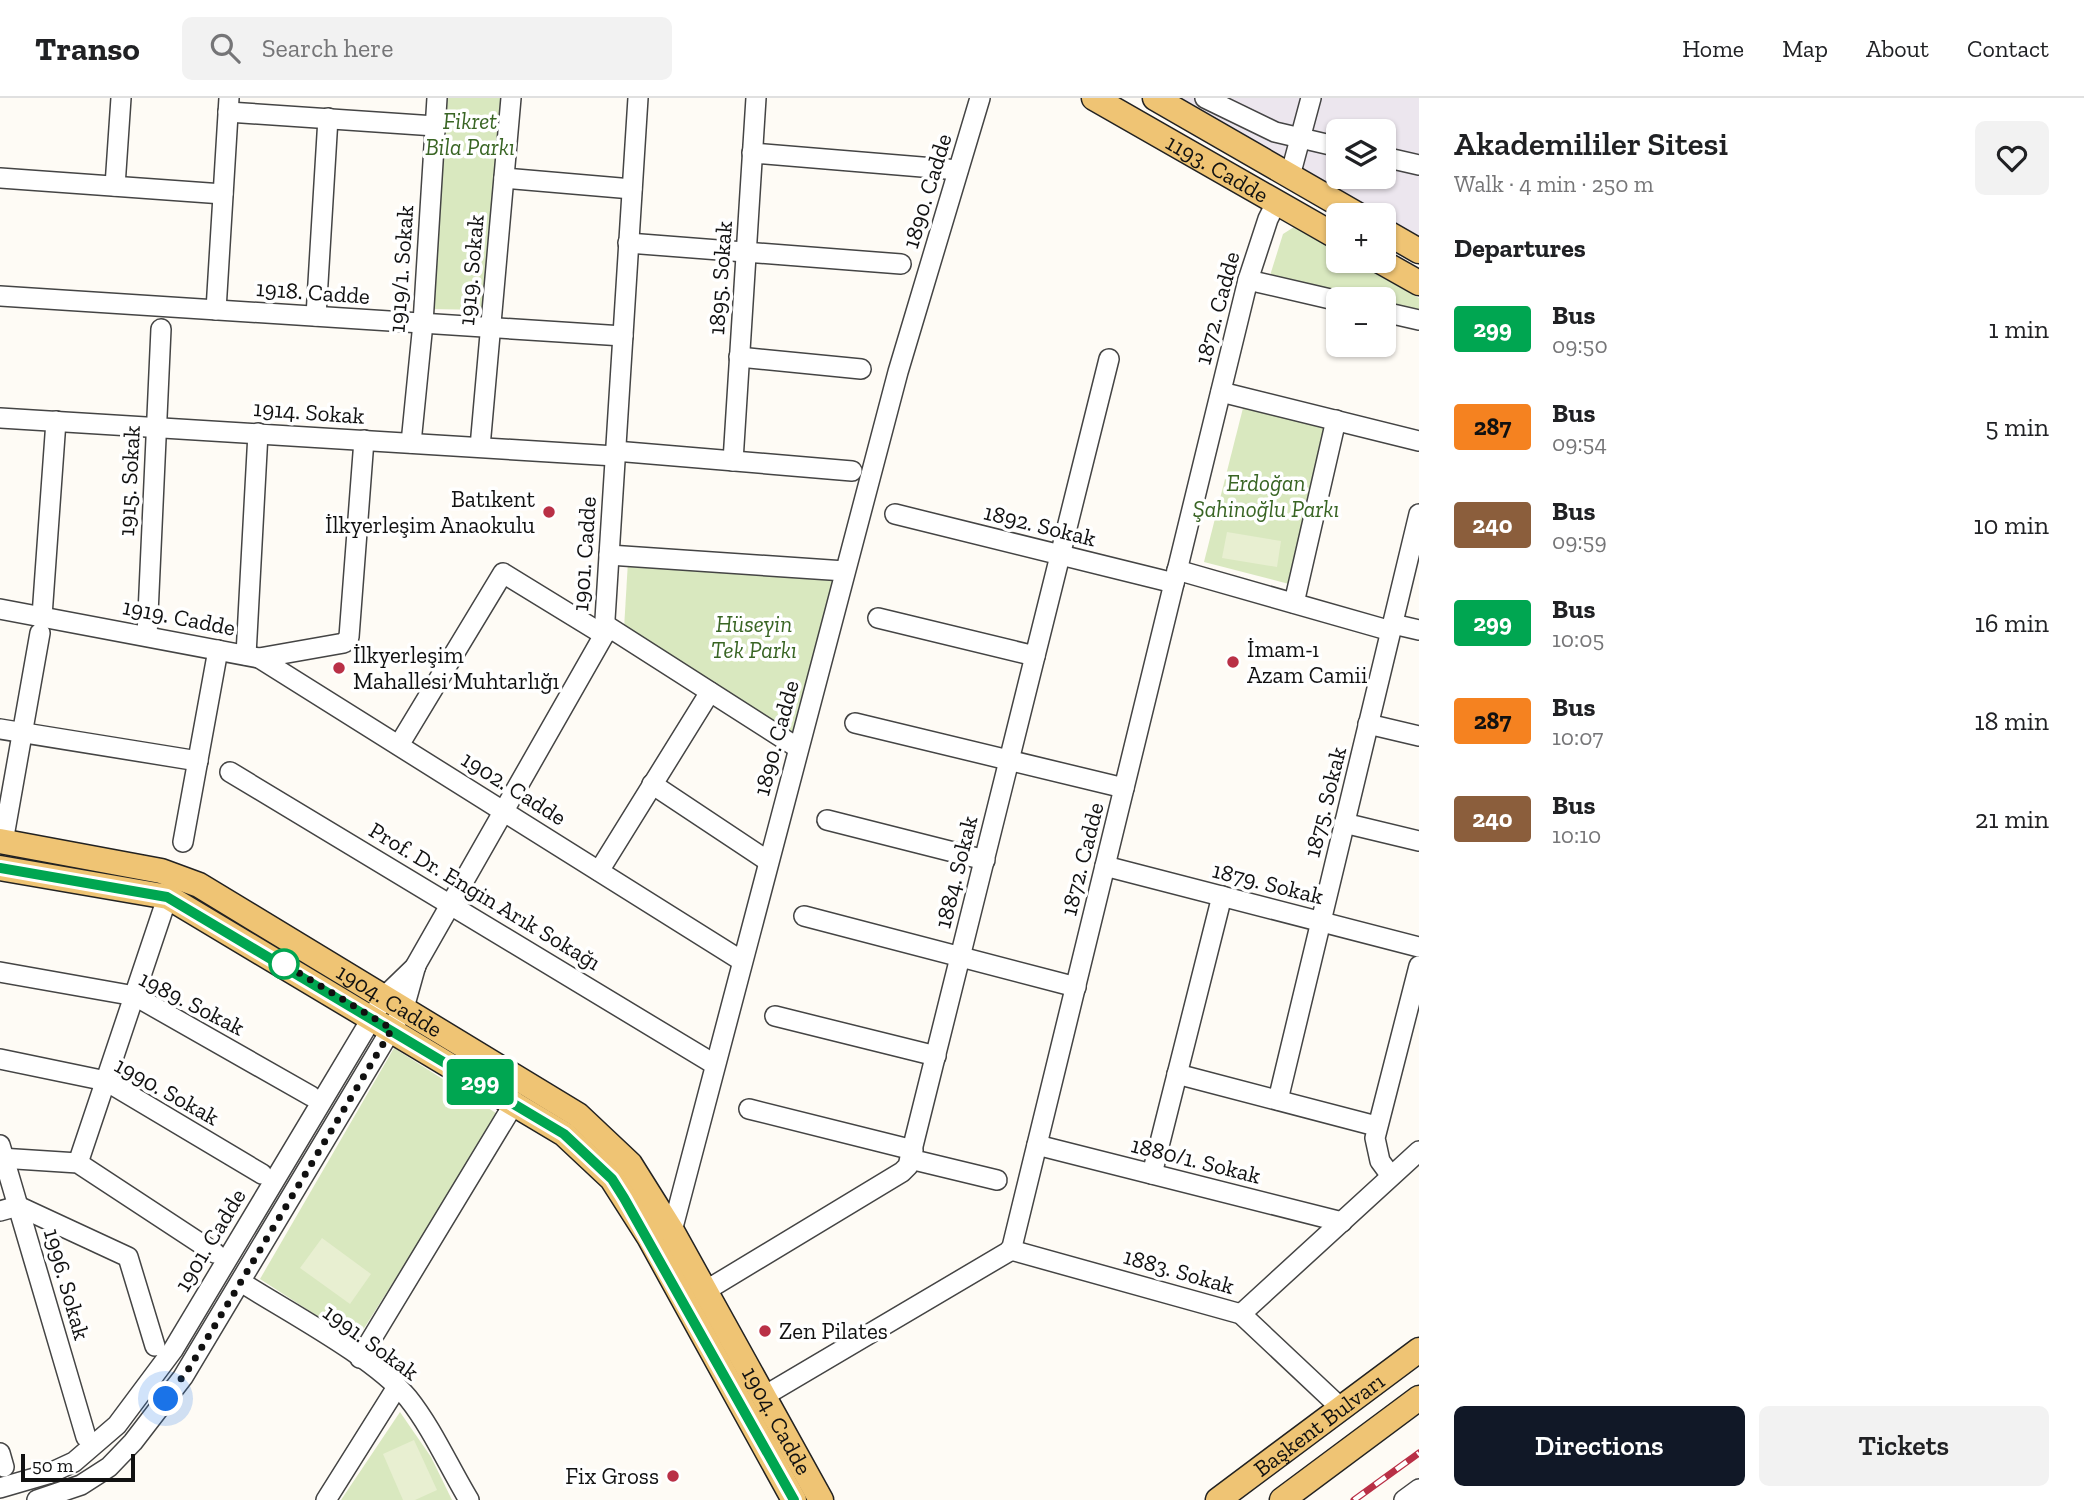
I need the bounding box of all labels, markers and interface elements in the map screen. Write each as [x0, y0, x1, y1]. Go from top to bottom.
search box [182, 17, 672, 80]
text: Transo [35, 29, 140, 68]
icon: search [206, 29, 244, 67]
text: Search here [262, 32, 393, 64]
text: Home [1682, 34, 1744, 63]
text: Map [1782, 34, 1828, 63]
text: About [1866, 34, 1929, 63]
text: Contact [1967, 34, 2049, 63]
park label: Fikret Bila Parkı [425, 107, 515, 161]
map controls [1326, 119, 1396, 357]
button: layers [1326, 119, 1396, 189]
button: heart [1975, 121, 2049, 195]
text: Akademililer Sitesi [1454, 124, 1728, 163]
street label: 1193. Cadde [1161, 128, 1273, 209]
street label: 1890. Cadde [896, 130, 958, 252]
text: Walk · 4 min · 250 m [1454, 170, 1654, 198]
button: + [1326, 203, 1396, 273]
street label: 1919/1. Sokak [383, 204, 419, 334]
street label: 1919. Sokak [452, 213, 490, 327]
street label: 1895. Sokak [702, 220, 738, 336]
text: Departures [1454, 232, 1586, 264]
street label: 1872. Cadde [1188, 248, 1246, 368]
street label: 1918. Cadde [255, 274, 371, 310]
button: − [1326, 287, 1396, 357]
text: Bus [1552, 299, 1595, 331]
text: 1 min [1988, 313, 2049, 345]
text: 299 [1473, 314, 1512, 343]
text: 09:50 [1552, 331, 1608, 359]
street label: 1914. Sokak [252, 394, 366, 430]
text: Bus [1552, 397, 1595, 429]
text: 5 min [1985, 411, 2049, 443]
text: 287 [1474, 412, 1511, 441]
street label: 1915. Sokak [112, 425, 146, 537]
text: 09:54 [1552, 429, 1607, 457]
park label: Erdoğan Şahinoğlu Parkı [1193, 469, 1339, 523]
place label: Batıkent İlkyerleşim Anaokulu [325, 485, 535, 539]
text: Bus [1552, 495, 1595, 527]
street label: 1901. Cadde [566, 496, 602, 612]
street label: 1892. Sokak [981, 498, 1099, 552]
marker: Batıkent İlkyerleşim Anaokulu [541, 504, 557, 520]
text: 10 min [1973, 509, 2049, 541]
text: 240 [1472, 510, 1513, 539]
text: 09:59 [1552, 527, 1607, 555]
street label: 1919. Cadde [120, 592, 238, 642]
text: Bus [1552, 593, 1595, 625]
text: 16 min [1975, 607, 2049, 639]
text: 299 [1473, 608, 1512, 637]
park label: Hüseyin Tek Parkı [711, 610, 797, 664]
text: 10:05 [1552, 625, 1604, 653]
place label: İmam-ı Azam Camii [1247, 635, 1367, 689]
place label: İlkyerleşim Mahallesi Muhtarlığı [353, 641, 559, 695]
marker: İmam-ı Azam Camii [1225, 654, 1241, 670]
marker: İlkyerleşim Mahallesi Muhtarlığı [331, 660, 347, 676]
street label: 1890. Cadde [747, 677, 805, 799]
text: Bus [1552, 691, 1595, 723]
text: 18 min [1974, 705, 2049, 737]
text: 287 [1474, 706, 1511, 735]
text: 10:07 [1552, 723, 1603, 751]
street label: 1875. Sokak [1298, 744, 1352, 860]
street label: 1902. Cadde [456, 745, 572, 831]
text: Bus [1552, 789, 1595, 821]
street label: 1872. Cadde [1054, 799, 1110, 919]
text: 21 min [1975, 803, 2049, 835]
text: 240 [1472, 804, 1513, 833]
street label: 1884. Sokak [928, 813, 984, 931]
street label: Prof. Dr. Engin Arık Sokağı [364, 816, 606, 976]
text: 10:10 [1552, 821, 1601, 849]
street label: 1879. Sokak [1210, 856, 1326, 910]
unlabelled marker [269, 949, 299, 979]
street label: 1904. Cadde [331, 958, 447, 1043]
street label: 1989. Sokak [134, 964, 250, 1042]
street label: 1990. Sokak [110, 1051, 224, 1131]
line badge: 299 [440, 1059, 520, 1105]
text: 299 [461, 1067, 499, 1096]
street label: 1880/1. Sokak [1128, 1130, 1264, 1190]
street label: 1901. Cadde [168, 1183, 252, 1297]
street label: 1996. Sokak [38, 1225, 96, 1343]
street label: 1883. Sokak [1120, 1242, 1238, 1300]
street label: 1991. Sokak [318, 1298, 424, 1386]
place label: Zen Pilates [779, 1317, 888, 1345]
marker: Zen Pilates [757, 1323, 773, 1339]
street label: 1904. Cadde [736, 1362, 818, 1480]
street label: Başkent Bulvarı [1248, 1367, 1390, 1483]
your location [148, 1381, 183, 1416]
button: Directions [1454, 1406, 1745, 1486]
button: Tickets [1759, 1406, 2049, 1486]
scale bar [21, 1451, 135, 1483]
text: 50 m [32, 1454, 73, 1477]
place label: Fix Gross [565, 1462, 659, 1490]
marker: Fix Gross [665, 1468, 681, 1484]

